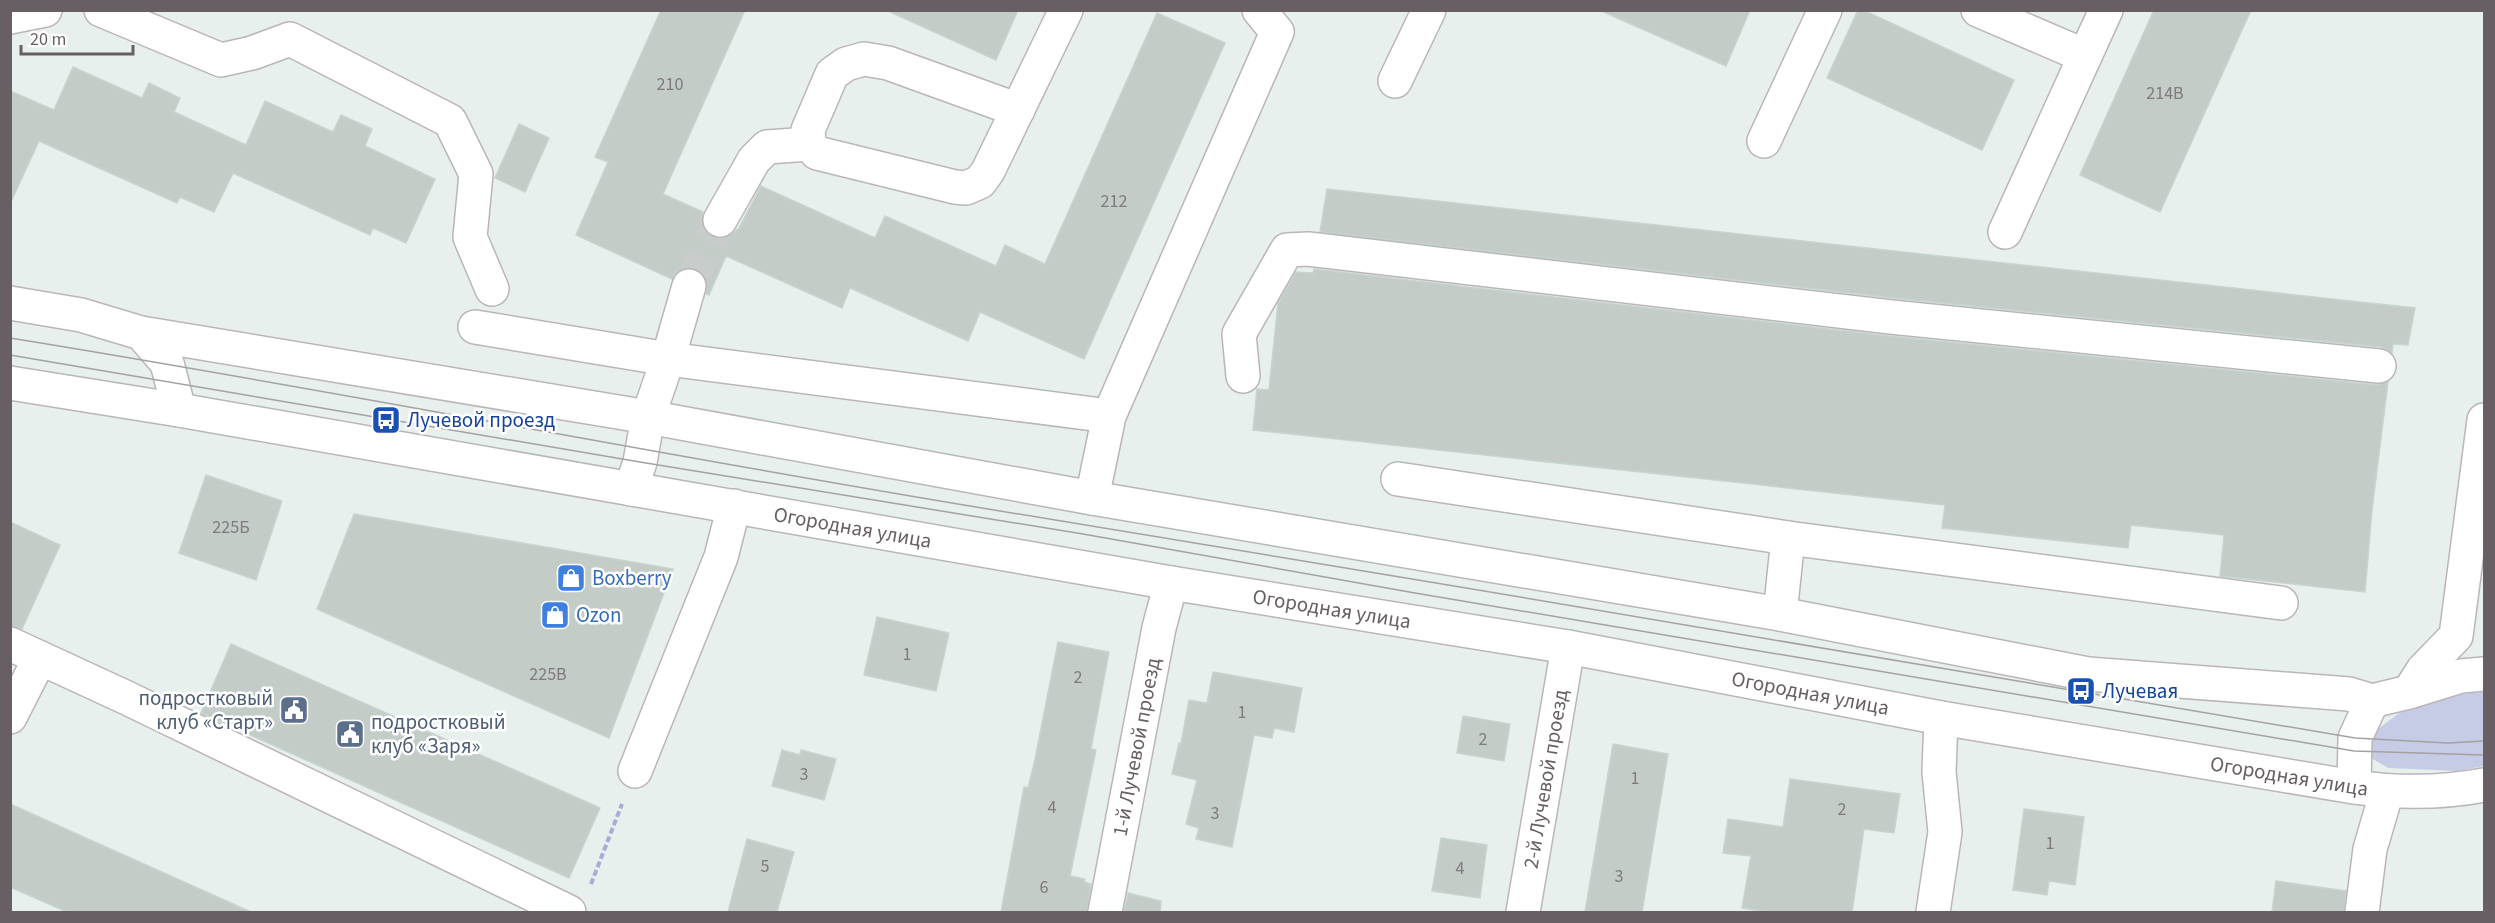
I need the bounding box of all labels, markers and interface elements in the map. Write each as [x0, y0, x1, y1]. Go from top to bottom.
scale bar [21, 18, 134, 56]
text: 20 m [30, 27, 66, 52]
house number: 210 [657, 72, 683, 97]
house number: 214В [2146, 81, 2184, 106]
house number: 212 [1101, 189, 1127, 214]
bus stop icon: Лучевой проезд [370, 404, 402, 436]
place label: Лучевой проезд [407, 405, 555, 435]
street label: Огородная улица [771, 499, 934, 556]
house number: 225Б [212, 515, 250, 540]
shop icon: Boxberry [555, 562, 587, 594]
place label: Boxberry [592, 563, 672, 593]
street label: Огородная улица [1251, 581, 1413, 636]
shop icon: Ozon [539, 599, 571, 631]
place label: Ozon [576, 600, 621, 630]
house number: 1 [903, 642, 911, 667]
street label: 1-й Лучевой проезд [1105, 655, 1168, 839]
house number: 225В [529, 662, 567, 687]
street label: Огородная улица [1729, 663, 1892, 723]
house number: 2 [1074, 665, 1083, 690]
bus stop icon: Лучевая [2065, 675, 2097, 707]
place label: Лучевая [2102, 676, 2178, 706]
place label: подростковый клуб «Старт» [138, 683, 273, 737]
street label: 2-й Лучевой проезд [1516, 687, 1576, 871]
public building icon: подростковый клуб «Старт» [278, 694, 310, 726]
house number: 1 [1238, 700, 1246, 725]
place label: подростковый клуб «Заря» [371, 707, 506, 761]
public building icon: подростковый клуб «Заря» [334, 718, 366, 750]
house number: 2 [1479, 727, 1488, 752]
street label: Огородная улица [2208, 748, 2370, 804]
house number: 3 [800, 762, 809, 787]
house number: 1 [1631, 766, 1639, 791]
house number: 4 [1048, 795, 1057, 820]
house number: 2 [1838, 797, 1847, 822]
house number: 3 [1211, 801, 1220, 826]
house number: 1 [2046, 831, 2054, 856]
house number: 5 [761, 854, 770, 879]
house number: 4 [1456, 856, 1465, 881]
house number: 3 [1615, 864, 1624, 889]
house number: 6 [1040, 875, 1049, 900]

